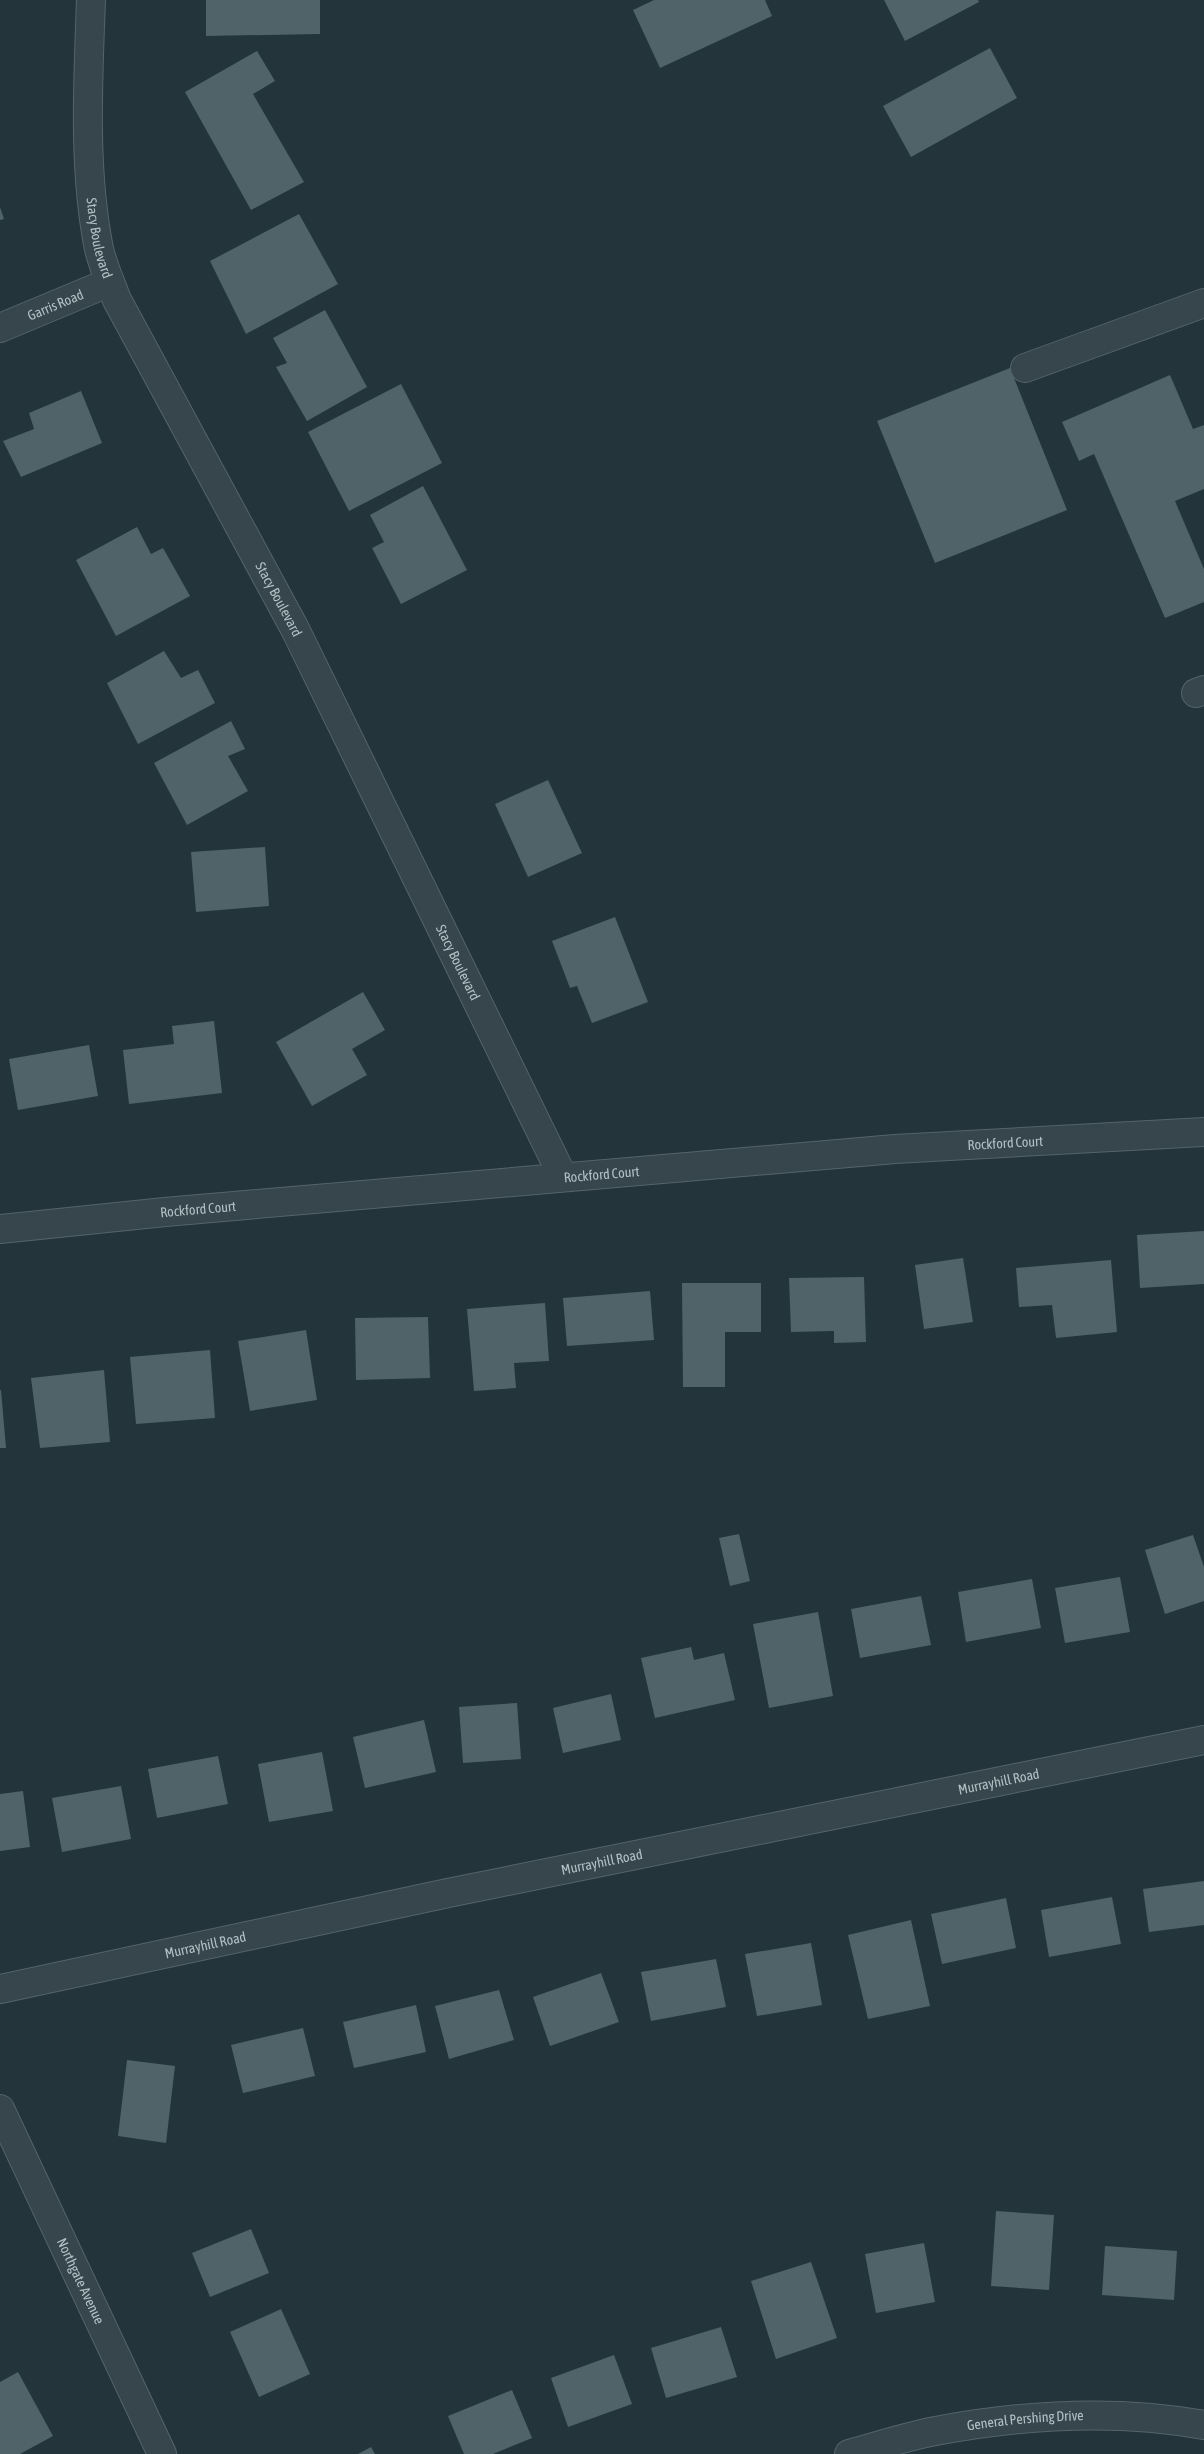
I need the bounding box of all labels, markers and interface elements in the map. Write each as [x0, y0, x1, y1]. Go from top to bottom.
street label: Stacy Boulevard [84, 197, 116, 281]
street label: Garris Road [25, 286, 86, 324]
street label: Stacy Boulevard [252, 559, 305, 639]
street label: Stacy Boulevard [433, 922, 483, 1003]
street label: Rockford Court [967, 1133, 1044, 1153]
street label: Rockford Court [563, 1163, 640, 1186]
street label: Rockford Court [159, 1198, 236, 1220]
street label: Murrayhill Road [957, 1766, 1041, 1798]
street label: Murrayhill Road [560, 1846, 644, 1878]
street label: Murrayhill Road [163, 1929, 247, 1961]
street label: Northgate Avenue [54, 2236, 108, 2326]
street label: General Pershing Drive [966, 2407, 1084, 2434]

